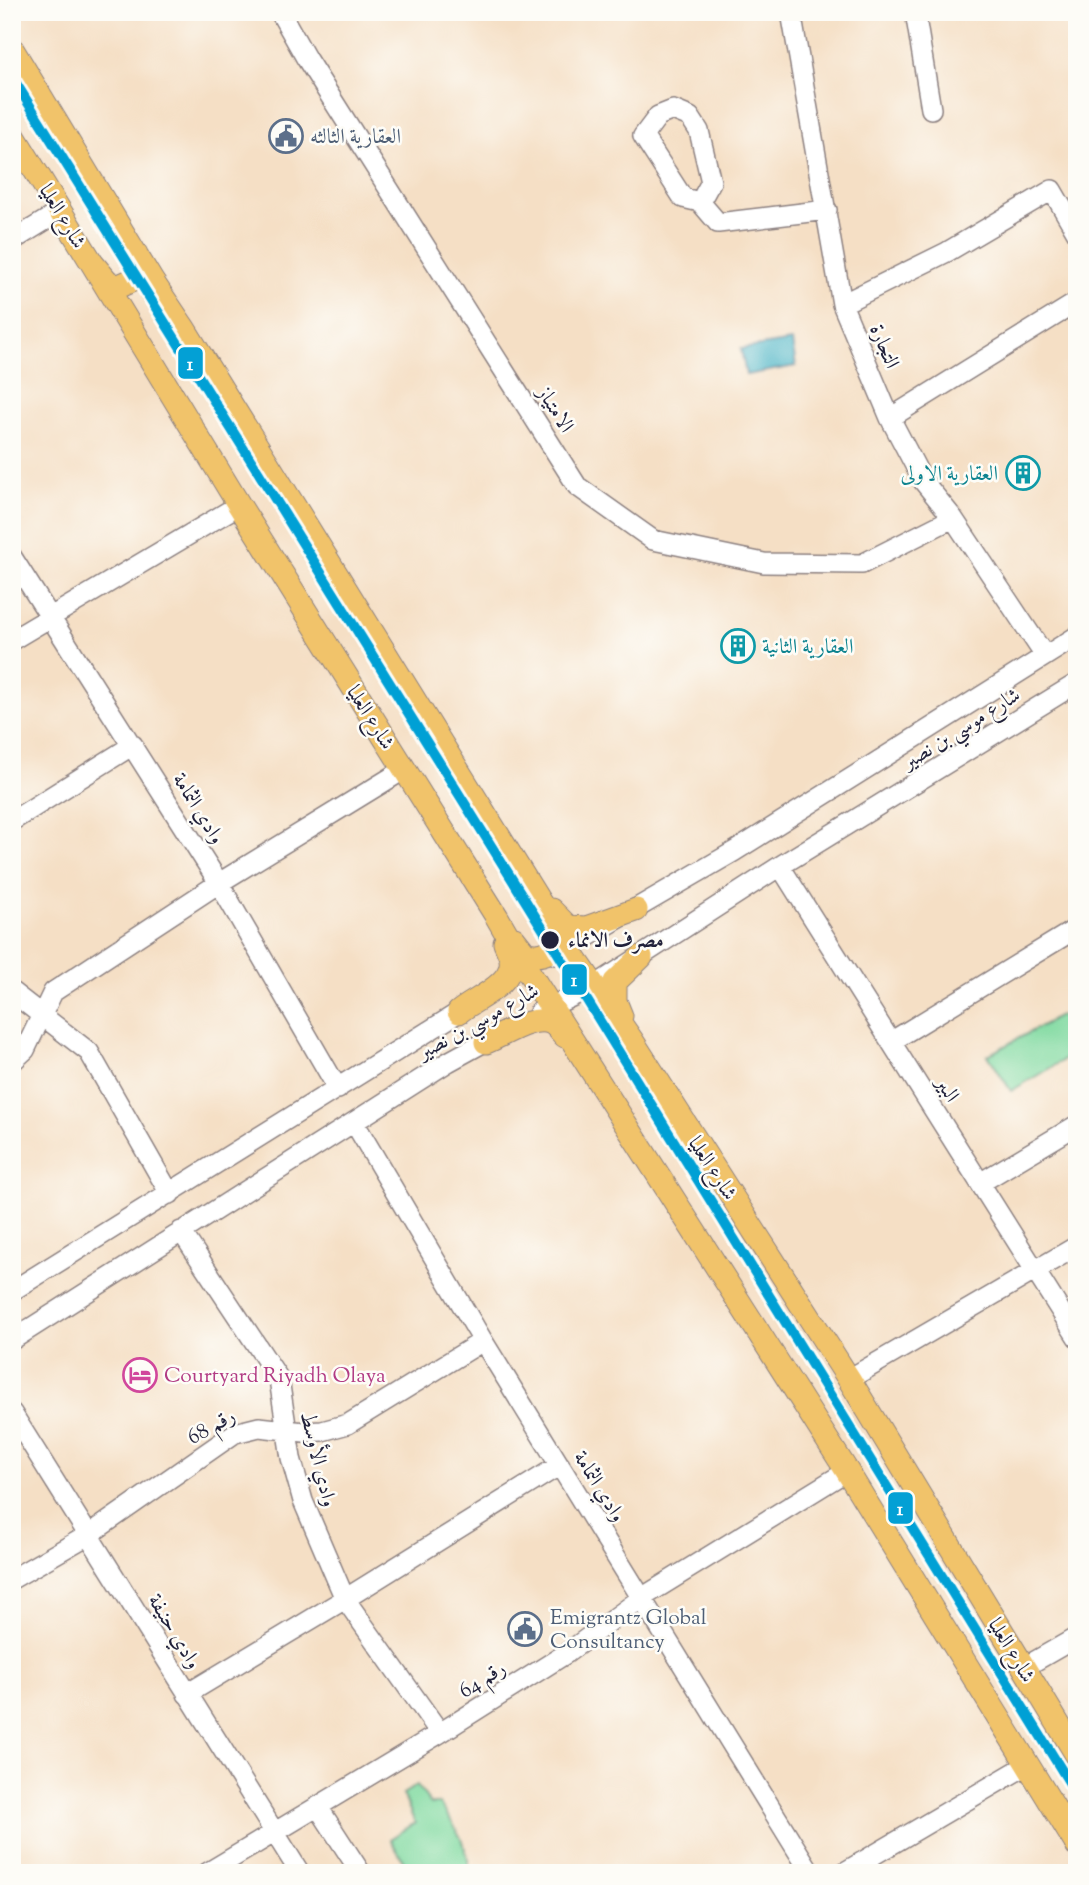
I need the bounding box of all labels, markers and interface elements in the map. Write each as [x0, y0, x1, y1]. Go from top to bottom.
public building icon: العقارية الثالثه [267, 117, 305, 155]
place label: العقارية الثالثه [310, 123, 401, 153]
street label: شارع العليا [29, 179, 92, 256]
street label: التجارة [860, 320, 906, 374]
line badge: 1 [177, 346, 204, 380]
text: 1 [187, 352, 194, 379]
street label: الامتياز [527, 379, 580, 439]
building icon: العقارية الاولى [1004, 454, 1042, 492]
place label: العقارية الاولى [900, 460, 998, 490]
building icon: العقارية الثانية [719, 627, 757, 665]
place label: العقارية الثانية [762, 633, 853, 663]
street label: شارع العليا [337, 680, 401, 757]
street label: شارع موسي بن نصير [896, 681, 1029, 782]
street label: وادي الثمامة [164, 768, 231, 850]
place label: مصرف الانماء [568, 927, 664, 957]
marker: مصرف الانماء [539, 929, 561, 951]
line badge: 1 [561, 963, 588, 996]
text: 1 [571, 968, 578, 995]
street label: شارع موسي بن نصير [411, 977, 546, 1072]
street label: البير [926, 1070, 966, 1109]
street label: شارع العليا [679, 1131, 743, 1208]
hotel icon: Courtyard Riyadh Olaya [121, 1356, 159, 1394]
place label: Courtyard Riyadh Olaya [164, 1362, 386, 1392]
street label: رقم 68 [182, 1402, 243, 1456]
street label: وادي الأوسط [291, 1408, 345, 1510]
street label: وادي الثمامة [565, 1446, 632, 1528]
line badge: 1 [887, 1491, 914, 1525]
text: 1 [897, 1497, 904, 1524]
street label: وادي حنيفة [139, 1589, 207, 1675]
place label: Emigrantz Global Consultancy [550, 1604, 707, 1658]
public building icon: Emigrantz Global Consultancy [506, 1610, 544, 1648]
street label: شارع العليا [978, 1613, 1041, 1690]
street label: رقم 64 [454, 1655, 514, 1709]

